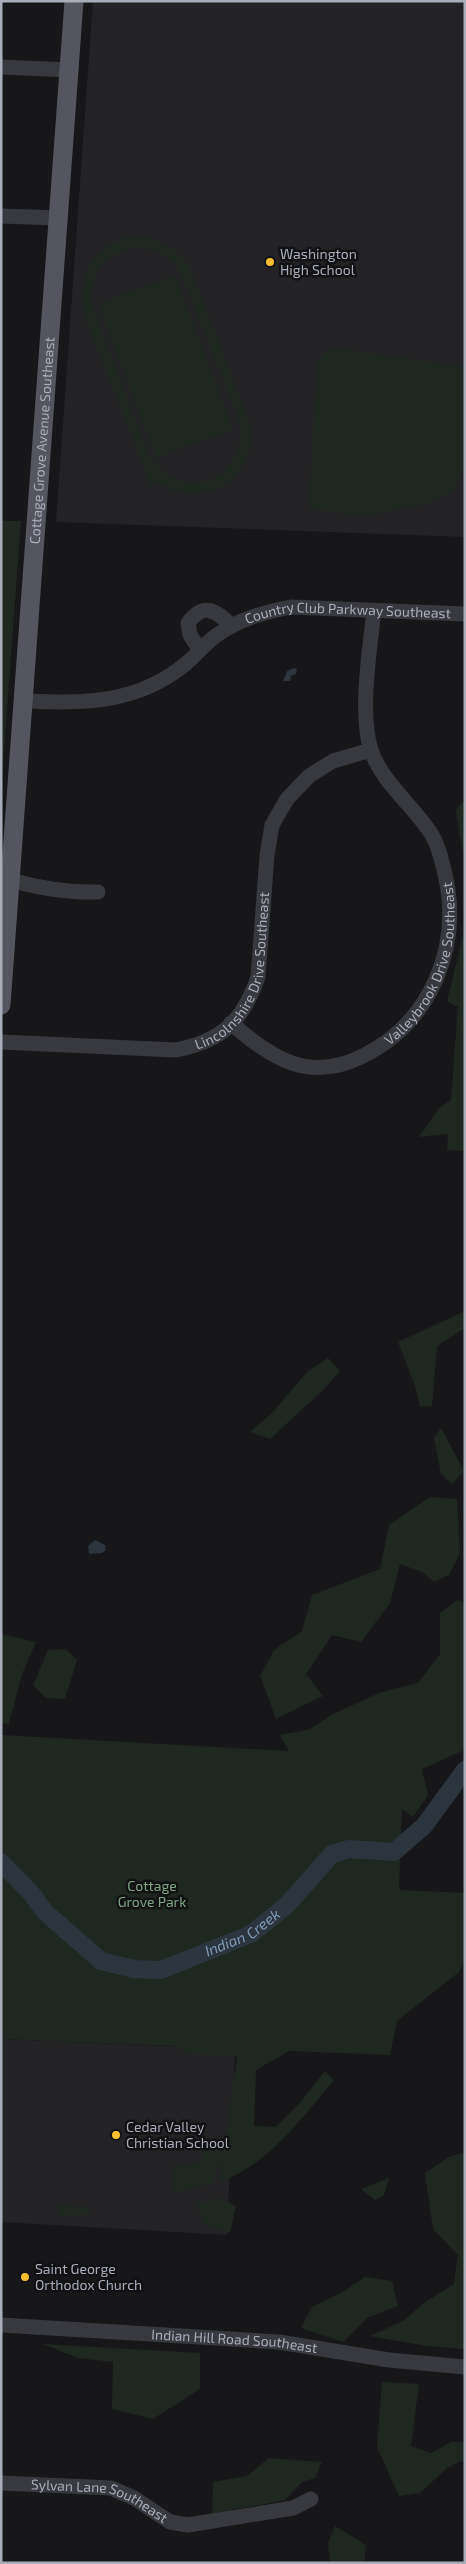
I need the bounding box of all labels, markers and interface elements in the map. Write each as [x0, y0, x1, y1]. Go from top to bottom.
place label: Washington High School [280, 245, 357, 278]
marker: Washington High School [264, 256, 276, 268]
street label: Cottage Grove Avenue Southeast [26, 336, 58, 545]
street label: Country Club Parkway Southeast [242, 597, 451, 627]
street label: Valleybrook Drive Southeast [381, 881, 458, 1048]
street label: Lincolnshire Drive Southeast [192, 891, 272, 1053]
park label: Cottage Grove Park [118, 1877, 186, 1910]
water label: Indian Creek [202, 1904, 283, 1960]
place label: Cedar Valley Christian School [126, 2118, 230, 2151]
marker: Cedar Valley Christian School [110, 2129, 122, 2141]
place label: Saint George Orthodox Church [35, 2260, 142, 2293]
marker: Saint George Orthodox Church [19, 2271, 31, 2283]
street label: Indian Hill Road Southeast [151, 2325, 319, 2356]
street label: Sylvan Lane Southeast [31, 2475, 171, 2526]

